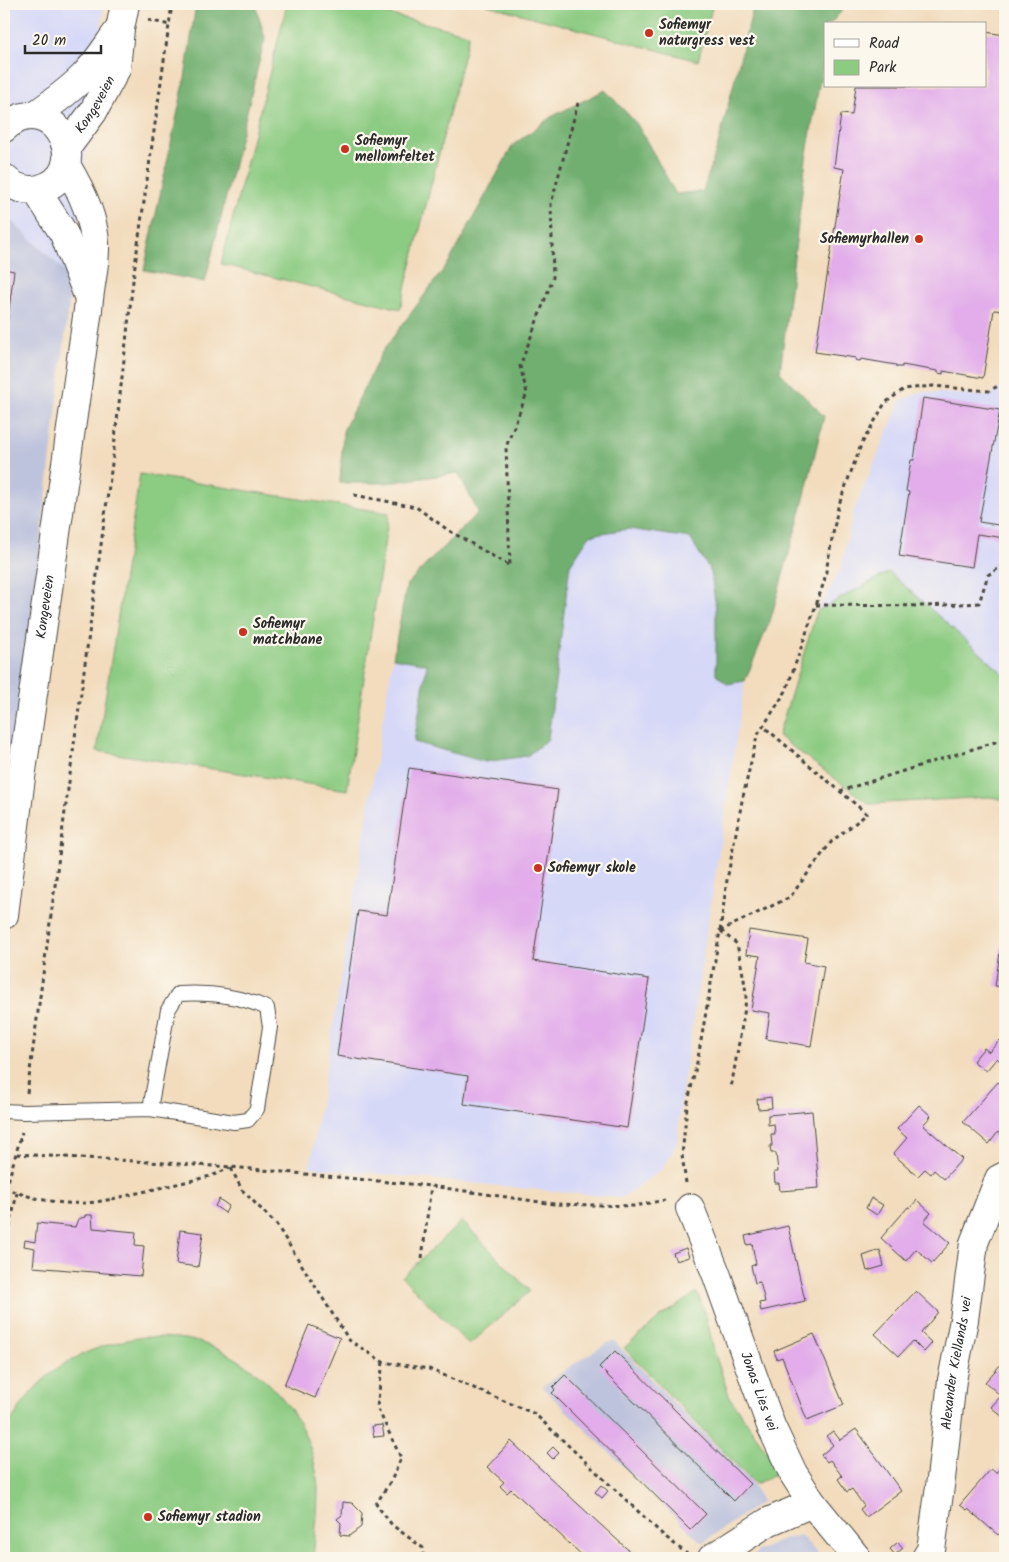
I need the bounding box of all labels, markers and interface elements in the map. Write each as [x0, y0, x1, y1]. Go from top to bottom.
place label: Sofiemyr naturgress vest [659, 14, 755, 52]
scale bar [25, 22, 101, 54]
legend [824, 22, 986, 88]
marker: Sofiemyr naturgress vest [643, 27, 655, 39]
text: 20 m [32, 29, 66, 53]
text: Road [869, 32, 900, 56]
text: Park [869, 56, 897, 80]
street label: Kongeveien [69, 72, 121, 138]
place label: Sofiemyr mellomfeltet [355, 130, 435, 168]
marker: Sofiemyr mellomfeltet [339, 143, 351, 155]
place label: Sofiemyrhallen [820, 228, 909, 250]
marker: Sofiemyrhallen [913, 233, 925, 245]
street label: Kongeveien [30, 573, 61, 640]
place label: Sofiemyr matchbane [253, 613, 322, 651]
marker: Sofiemyr matchbane [237, 626, 249, 638]
place label: Sofiemyr skole [548, 857, 636, 879]
marker: Sofiemyr skole [532, 862, 544, 874]
street label: Alexander Kiellands vei [936, 1295, 978, 1431]
street label: Jonas Lies vei [734, 1349, 783, 1436]
place label: Sofiemyr stadion [158, 1506, 261, 1528]
marker: Sofiemyr stadion [142, 1511, 154, 1523]

